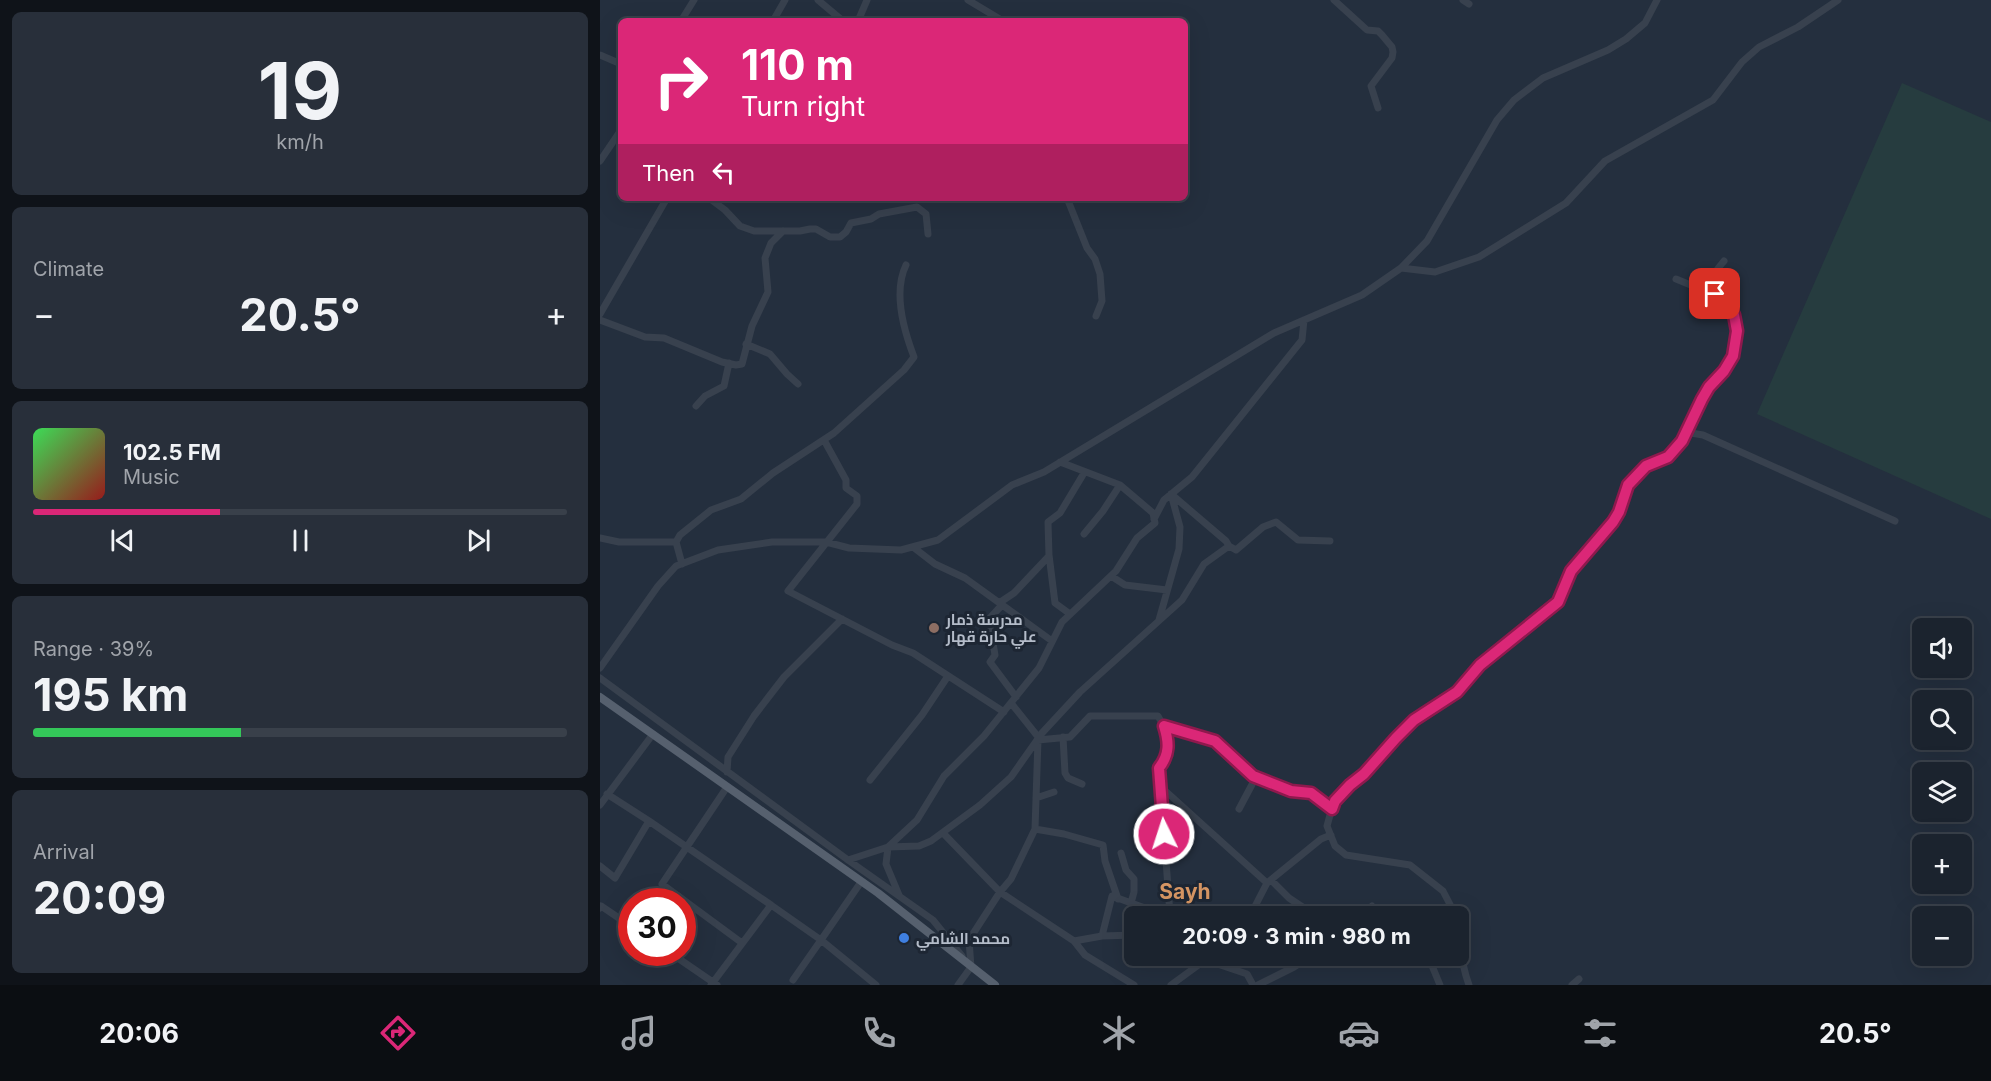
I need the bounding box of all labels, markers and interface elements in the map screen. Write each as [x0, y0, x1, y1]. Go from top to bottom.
text: 110 m [741, 39, 854, 90]
icon: right [642, 42, 720, 120]
text: 19 [258, 43, 342, 138]
text: Turn right [741, 90, 865, 123]
text: km/h [276, 130, 324, 154]
icon: left [707, 156, 740, 189]
text: Then [642, 160, 695, 186]
text: Climate [33, 257, 104, 281]
pin [1689, 268, 1740, 319]
icon: arrive [1698, 277, 1731, 310]
text: 20.5° [239, 287, 361, 342]
text: − [33, 294, 55, 334]
text: + [545, 294, 567, 334]
text: 102.5 FM [123, 439, 221, 465]
text: Music [123, 465, 180, 489]
icon: previous [106, 524, 139, 557]
icon: pause [284, 524, 317, 557]
icon: next [462, 524, 495, 557]
place label: مدرسة ذمار علي حارة قهار [945, 610, 1037, 649]
map controls [1912, 618, 1972, 966]
button: sound [1912, 618, 1972, 678]
marker: مدرسة ذمار علي حارة قهار [927, 621, 941, 635]
text: Range · 39% [33, 637, 154, 661]
text: 195 km [33, 667, 188, 722]
button: search [1912, 690, 1972, 750]
button: layers [1912, 762, 1972, 822]
position arrow [1132, 802, 1196, 866]
button: + [1912, 834, 1972, 894]
text: Arrival [33, 840, 95, 864]
text: 20:09 [33, 870, 166, 925]
district label: Sayh [1159, 879, 1211, 904]
speed limit sign: 30 [618, 888, 696, 966]
button: − [1912, 906, 1972, 966]
text: 20:09 · 3 min · 980 m [1182, 923, 1411, 949]
place label: محمد الشامي [916, 929, 1010, 951]
marker: محمد الشامي [897, 931, 911, 945]
icon: directions [377, 1012, 419, 1054]
icon: music [618, 1012, 660, 1054]
icon: phone [858, 1012, 900, 1054]
icon: climate [1098, 1012, 1140, 1054]
icon: car [1338, 1012, 1380, 1054]
icon: filters [1579, 1012, 1621, 1054]
text: 20:06 [99, 1017, 179, 1050]
text: 20.5° [1819, 1017, 1892, 1050]

